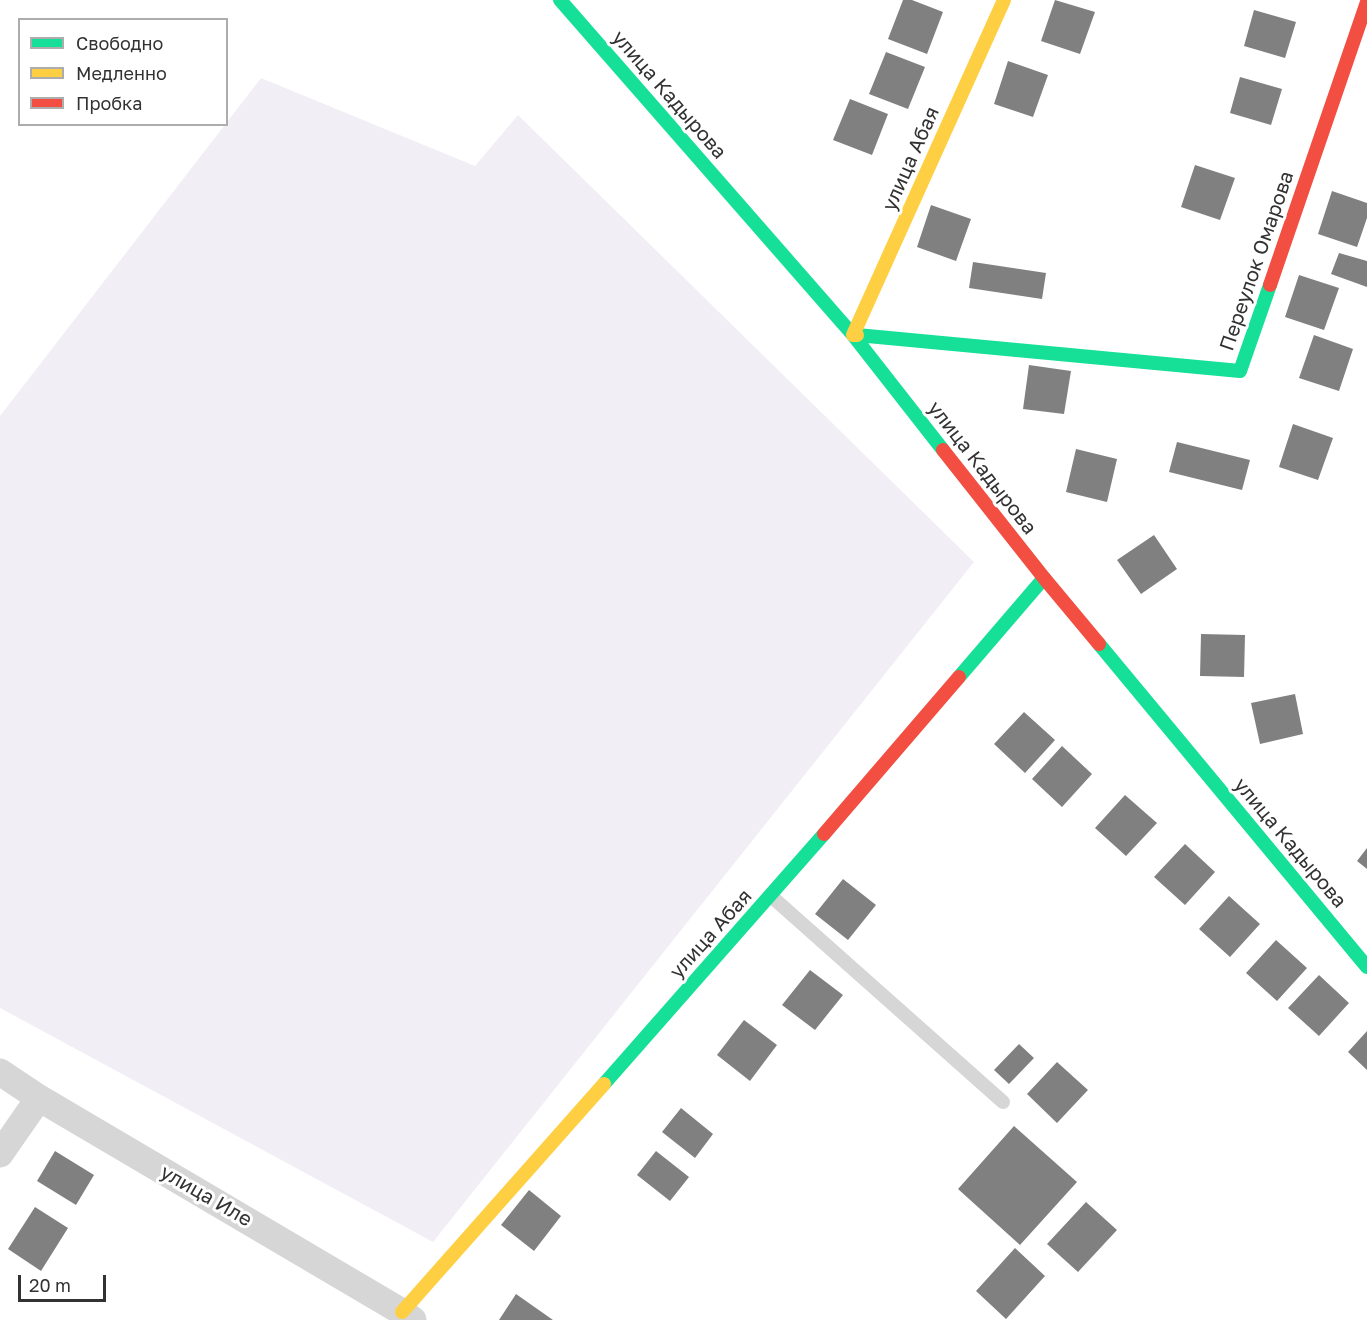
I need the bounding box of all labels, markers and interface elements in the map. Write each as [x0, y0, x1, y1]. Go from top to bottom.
legend [18, 18, 228, 126]
street label: улица Кадырова [607, 26, 731, 164]
text: Свободно [76, 32, 163, 54]
text: Медленно [76, 62, 167, 84]
text: Пробка [76, 92, 142, 114]
street label: улица Абая [877, 103, 945, 215]
street label: Переулок Омарова [1215, 168, 1299, 354]
street label: улица Кадырова [923, 397, 1041, 539]
street label: улица Кадырова [1229, 773, 1351, 913]
street label: улица Абая [665, 885, 757, 983]
street label: улица Иле [156, 1160, 256, 1232]
scale bar [21, 1263, 110, 1301]
text: 20 m [29, 1274, 71, 1296]

